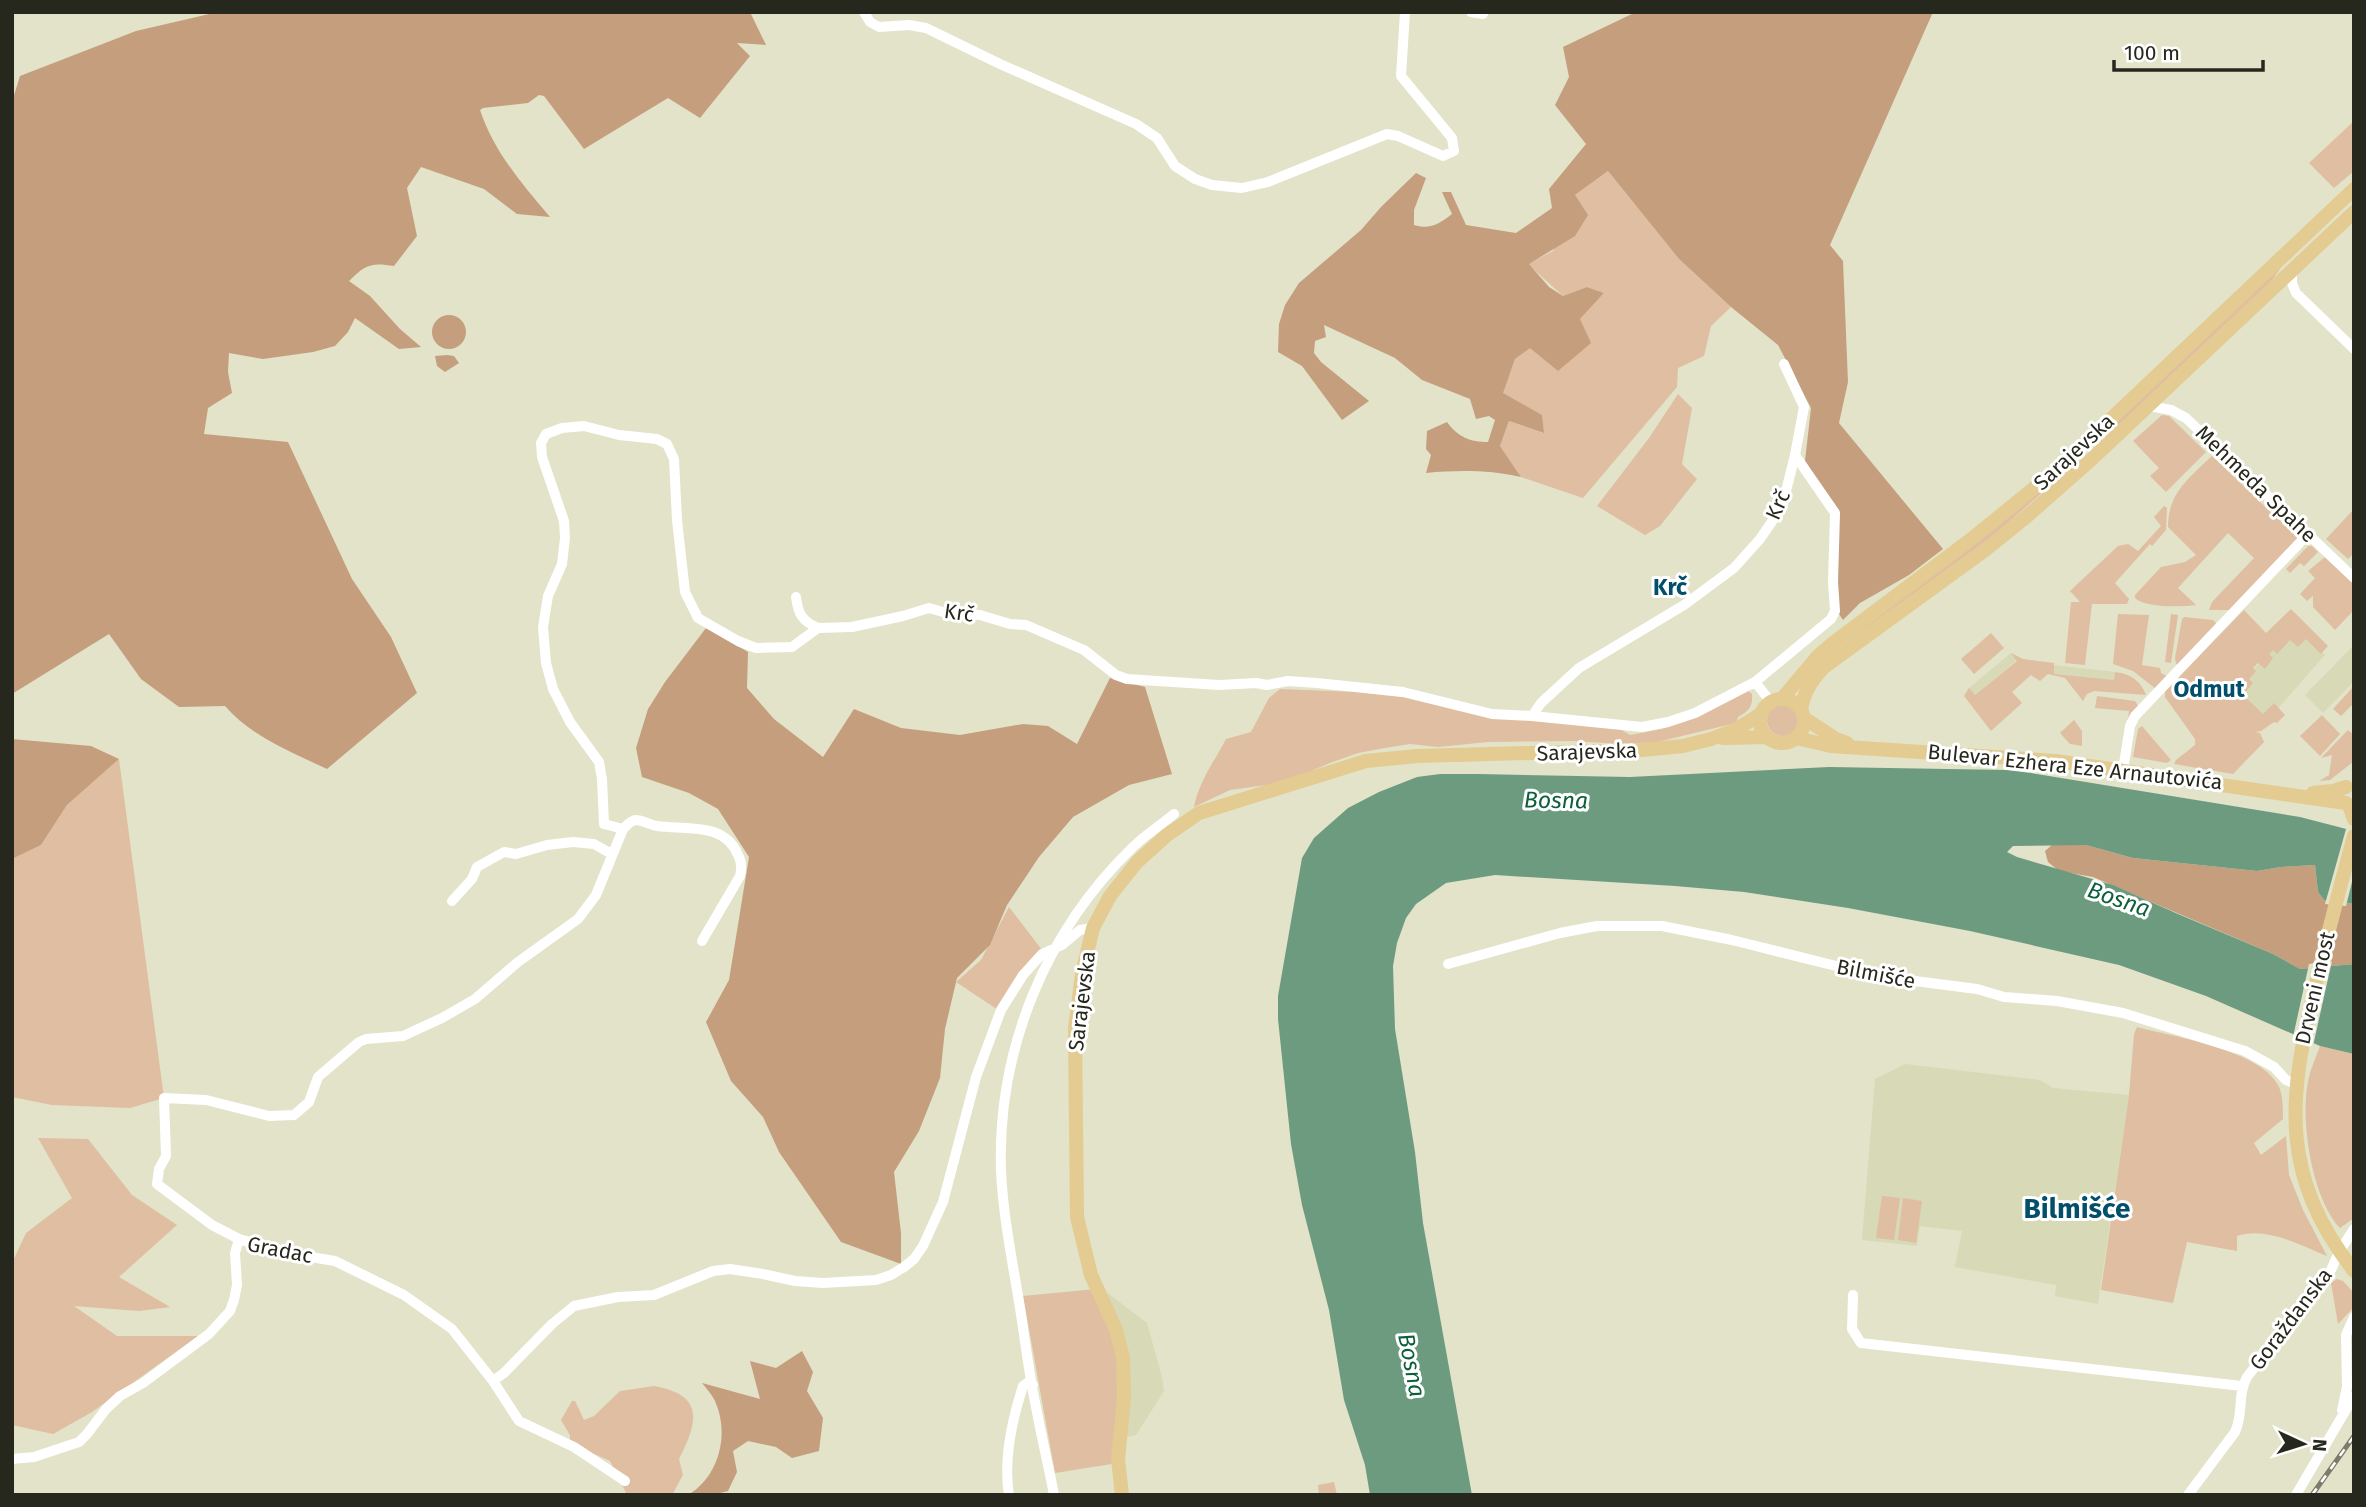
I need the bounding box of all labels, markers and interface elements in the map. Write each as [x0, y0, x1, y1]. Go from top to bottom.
scale bar [2114, 28, 2263, 72]
text: 100 m [2124, 40, 2180, 66]
street label: Sarajevska [2028, 408, 2120, 496]
street label: Mehmeda Spahe [2190, 420, 2322, 548]
street label: Krč [1760, 486, 1796, 524]
district label: Krč [1653, 573, 1688, 601]
street label: Krč [942, 598, 976, 628]
district label: Odmut [2173, 675, 2246, 703]
street label: Sarajevska [1536, 737, 1638, 767]
street label: Bulevar Ezhera Eze Arnautovića [1926, 739, 2224, 795]
water label: Bosna [1524, 785, 1588, 815]
water label: Bosna [2084, 875, 2154, 923]
street label: Drveni most [2289, 929, 2341, 1047]
street label: Sarajevska [1063, 950, 1101, 1052]
street label: Bilmišće [1834, 954, 1918, 994]
district label: Bilmišće [2024, 1192, 2130, 1225]
street label: Gradac [245, 1231, 315, 1269]
street label: Goraždanska [2244, 1263, 2338, 1375]
water label: Bosna [1392, 1331, 1432, 1399]
north arrow [2268, 1409, 2338, 1479]
text: N [2308, 1438, 2331, 1452]

